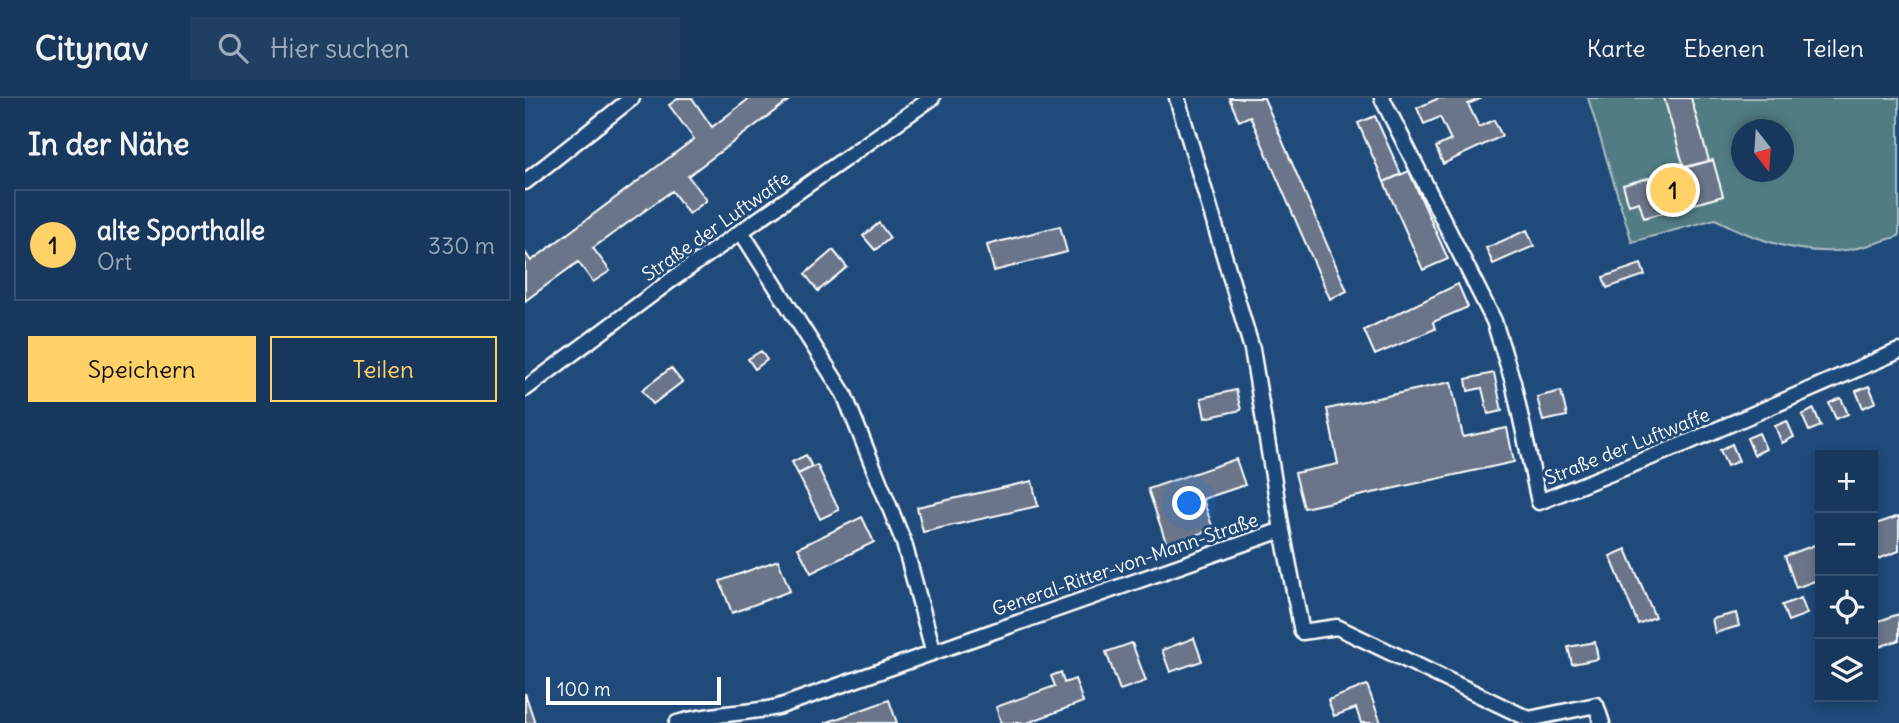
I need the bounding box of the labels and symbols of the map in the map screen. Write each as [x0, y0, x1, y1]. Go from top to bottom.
north arrow [1731, 119, 1794, 182]
pin: 1 [1650, 164, 1696, 216]
street label: Straße der Luftwaffe [637, 166, 795, 286]
street label: Straße der Luftwaffe [1541, 402, 1713, 490]
your location [1172, 486, 1206, 520]
street label: General-Ritter-von-Mann-Straße [989, 507, 1261, 621]
scale bar [546, 674, 721, 706]

